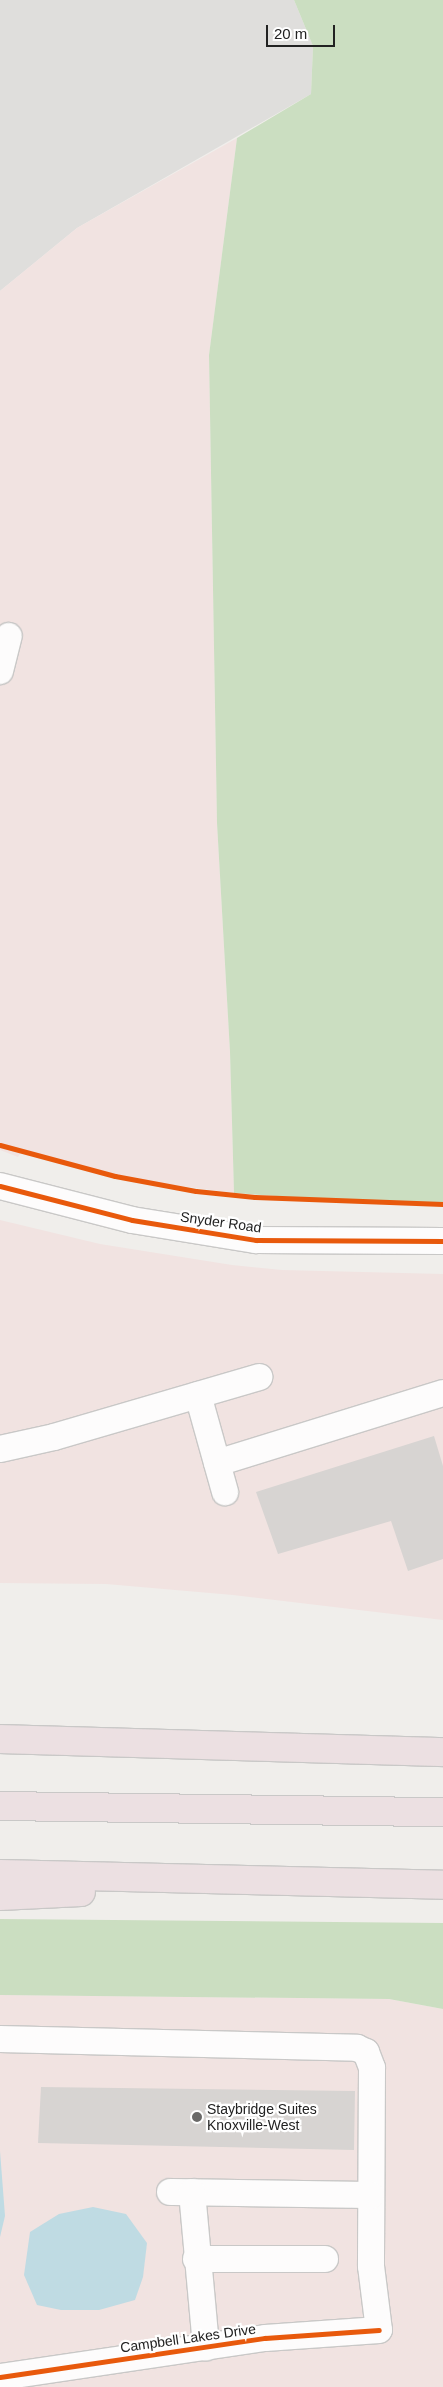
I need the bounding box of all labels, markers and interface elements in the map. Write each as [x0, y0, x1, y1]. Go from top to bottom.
scale bar [268, 15, 337, 47]
text: 20 m [274, 25, 307, 42]
street label: Snyder Road [179, 1208, 263, 1236]
place label: Staybridge Suites Knoxville-West [207, 2101, 317, 2134]
marker: Staybridge Suites Knoxville-West [191, 2111, 203, 2123]
street label: Campbell Lakes Drive [119, 2320, 257, 2356]

